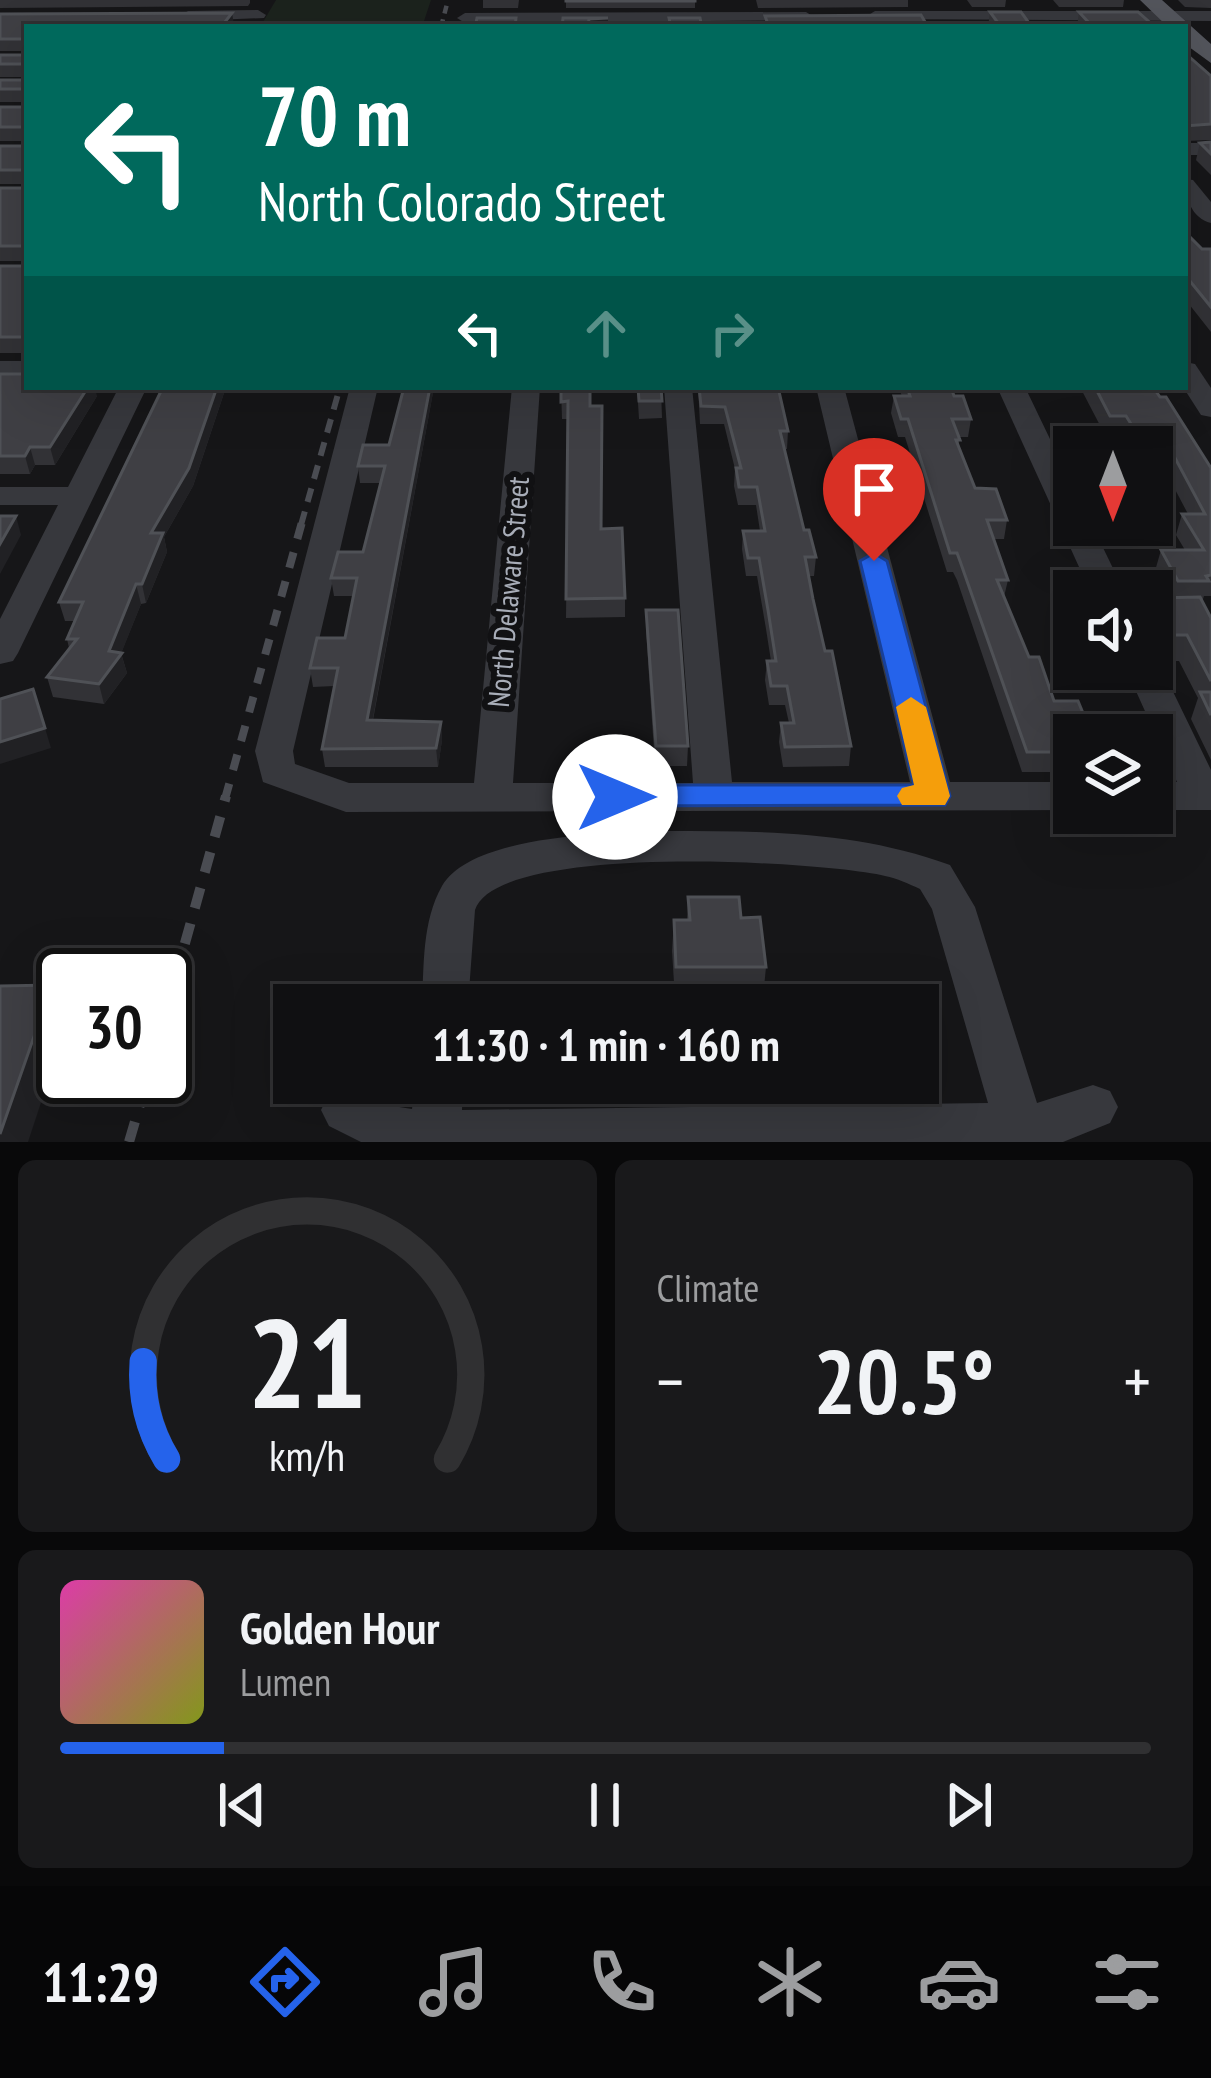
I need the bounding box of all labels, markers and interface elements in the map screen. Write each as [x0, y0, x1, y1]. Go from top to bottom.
text: 70 m [258, 60, 411, 169]
icon: left [60, 72, 216, 228]
text: North Colorado Street [258, 166, 665, 236]
icon: left [447, 300, 513, 366]
icon: ahead [573, 300, 639, 366]
icon: right [699, 300, 765, 366]
north arrow [1053, 426, 1173, 546]
map controls [1053, 426, 1173, 834]
pin [823, 438, 925, 561]
icon: arrive [841, 456, 907, 522]
street label: North Delaware Street [478, 474, 537, 709]
button: sound [1053, 570, 1173, 690]
button: layers [1053, 714, 1173, 834]
position arrow [552, 734, 678, 860]
speed limit sign: 30 [36, 948, 192, 1104]
text: 11:30 · 1 min · 160 m [432, 1015, 780, 1073]
text: Climate [657, 1262, 759, 1313]
text: 21 [248, 1281, 367, 1442]
text: 20.5° [813, 1322, 994, 1439]
text: − [657, 1338, 684, 1423]
text: + [1124, 1338, 1151, 1423]
text: km/h [269, 1427, 345, 1483]
text: Golden Hour [240, 1598, 440, 1656]
text: Lumen [240, 1656, 331, 1707]
icon: previous [209, 1772, 275, 1838]
icon: pause [572, 1772, 638, 1838]
icon: next [936, 1772, 1002, 1838]
icon: directions [243, 1940, 327, 2024]
icon: music [412, 1940, 496, 2024]
icon: phone [580, 1940, 664, 2024]
icon: climate [748, 1940, 832, 2024]
icon: car [917, 1940, 1001, 2024]
icon: filters [1085, 1940, 1169, 2024]
text: 11:29 [42, 1947, 159, 2017]

